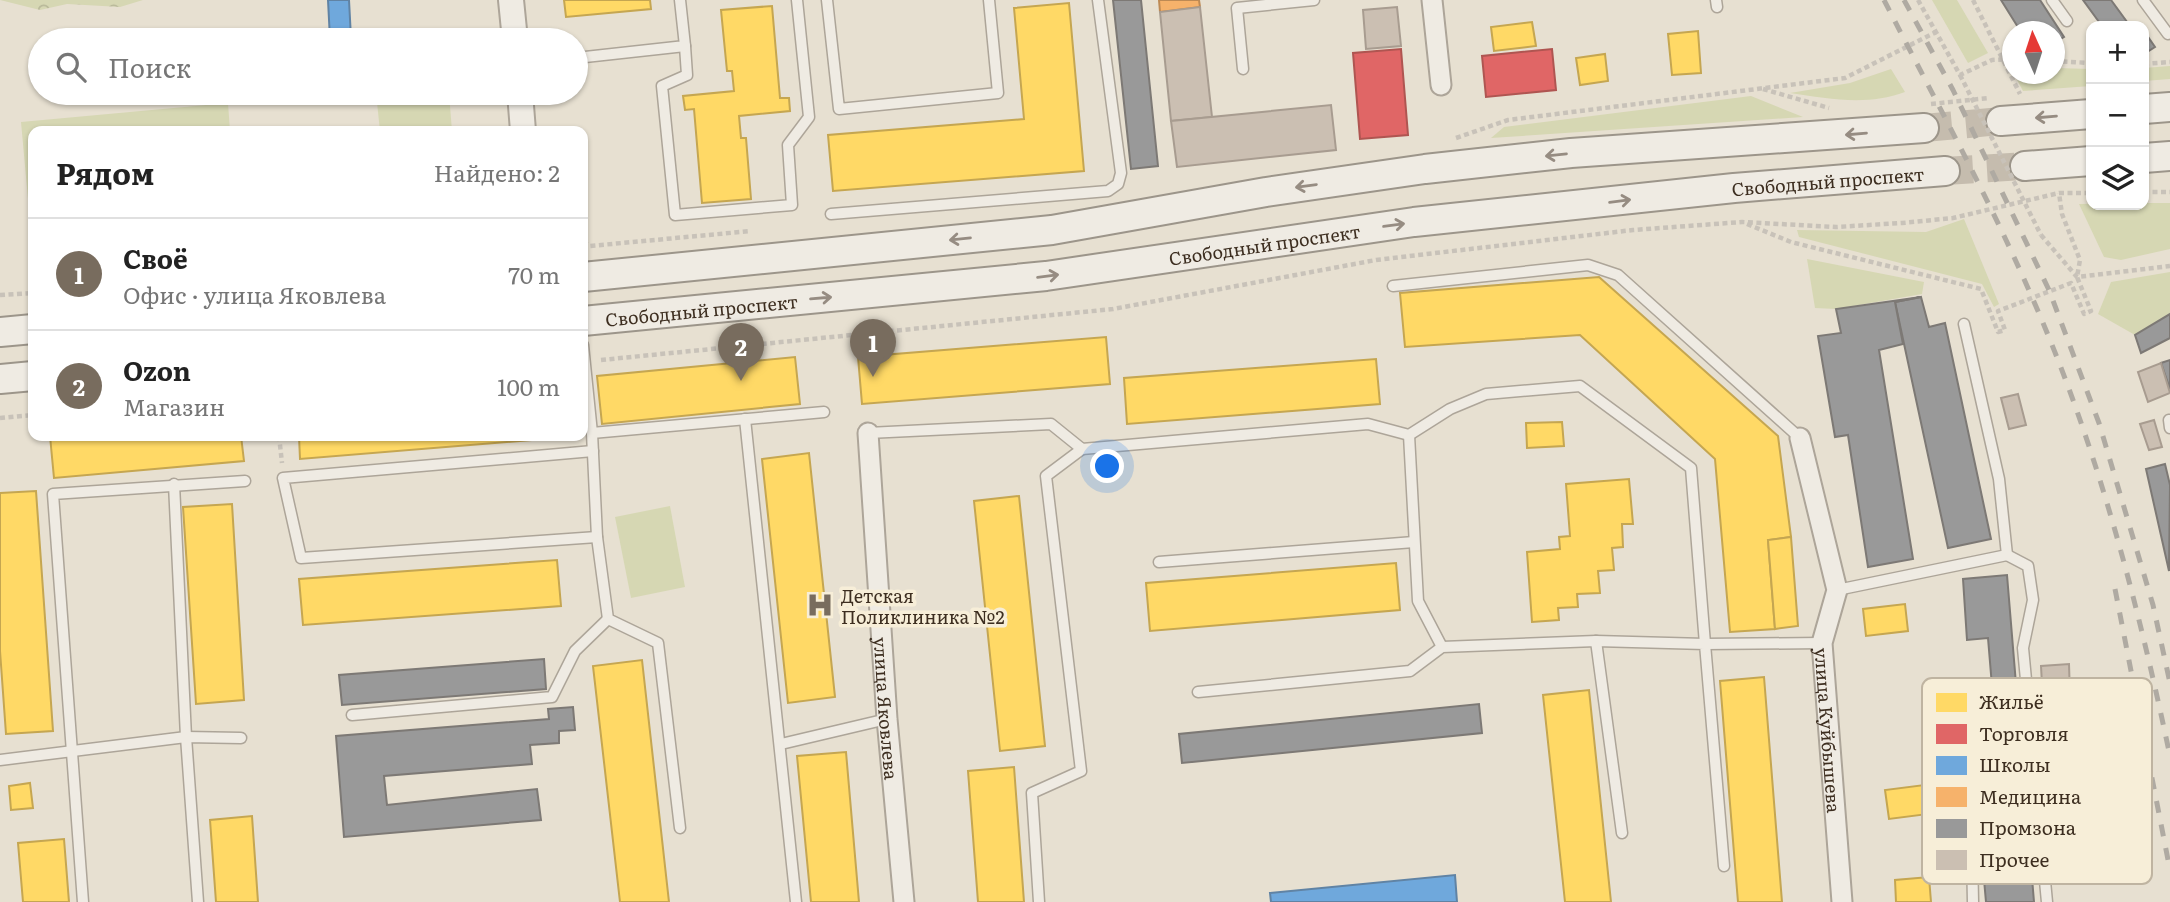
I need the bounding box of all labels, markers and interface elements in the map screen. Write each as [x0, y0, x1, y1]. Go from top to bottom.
north arrow [2002, 21, 2065, 84]
map controls [2086, 21, 2149, 210]
button: + [2086, 21, 2149, 84]
search box [28, 28, 588, 105]
text: Поиск [108, 47, 191, 86]
icon: search [52, 48, 90, 86]
button: − [2086, 84, 2149, 147]
one-way arrow [2035, 111, 2058, 124]
one-way arrow [1846, 128, 1868, 141]
button: layers [2086, 147, 2149, 210]
one-way arrow [1545, 149, 1568, 162]
text: Рядом [56, 150, 154, 194]
text: Найдено: 2 [434, 155, 560, 189]
street label: Свободный проспект [1730, 159, 1925, 202]
one-way arrow [1295, 180, 1318, 193]
one-way arrow [1608, 194, 1631, 207]
street label: Свободный проспект [1167, 217, 1362, 271]
one-way arrow [1382, 218, 1405, 231]
one-way arrow [950, 233, 972, 246]
text: Своё [123, 238, 188, 277]
text: 1 [74, 257, 84, 291]
text: 70 m [508, 257, 560, 291]
one-way arrow [1036, 269, 1059, 282]
text: Офис · улица Яковлева [123, 277, 386, 311]
street label: Свободный проспект [604, 287, 799, 332]
one-way arrow [810, 291, 832, 304]
pin: 1 [850, 319, 896, 377]
pin: 2 [718, 323, 764, 381]
text: Ozon [123, 350, 191, 389]
text: 2 [73, 369, 85, 403]
text: 100 m [497, 369, 560, 403]
text: Магазин [123, 389, 225, 423]
your location [1090, 449, 1124, 483]
place label: Детская Поликлиника №2 [841, 582, 1005, 630]
hospital icon: Детская Поликлиника №2 [805, 590, 835, 620]
street label: улица Яковлева [868, 636, 906, 781]
street label: улица Куйбышева [1809, 647, 1849, 814]
legend [1922, 678, 2152, 884]
text: Жильё [1979, 687, 2044, 715]
text: Торговля [1979, 719, 2069, 747]
text: Школы [1979, 750, 2050, 778]
text: Медицина [1979, 782, 2082, 810]
text: Промзона [1979, 813, 2077, 841]
text: Прочее [1979, 845, 2049, 873]

